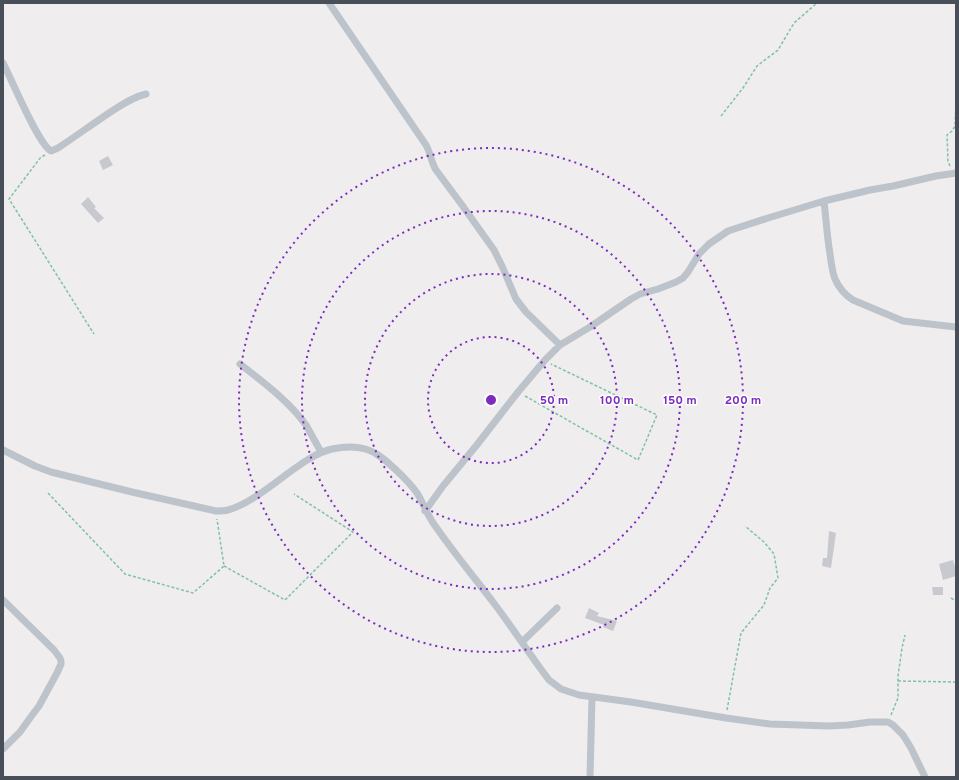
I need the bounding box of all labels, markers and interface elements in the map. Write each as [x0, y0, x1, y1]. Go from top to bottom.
centre of rings [484, 393, 498, 407]
text: 50 m [540, 393, 568, 409]
text: 100 m [600, 393, 634, 409]
text: 150 m [663, 393, 697, 409]
text: 200 m [725, 393, 761, 409]

